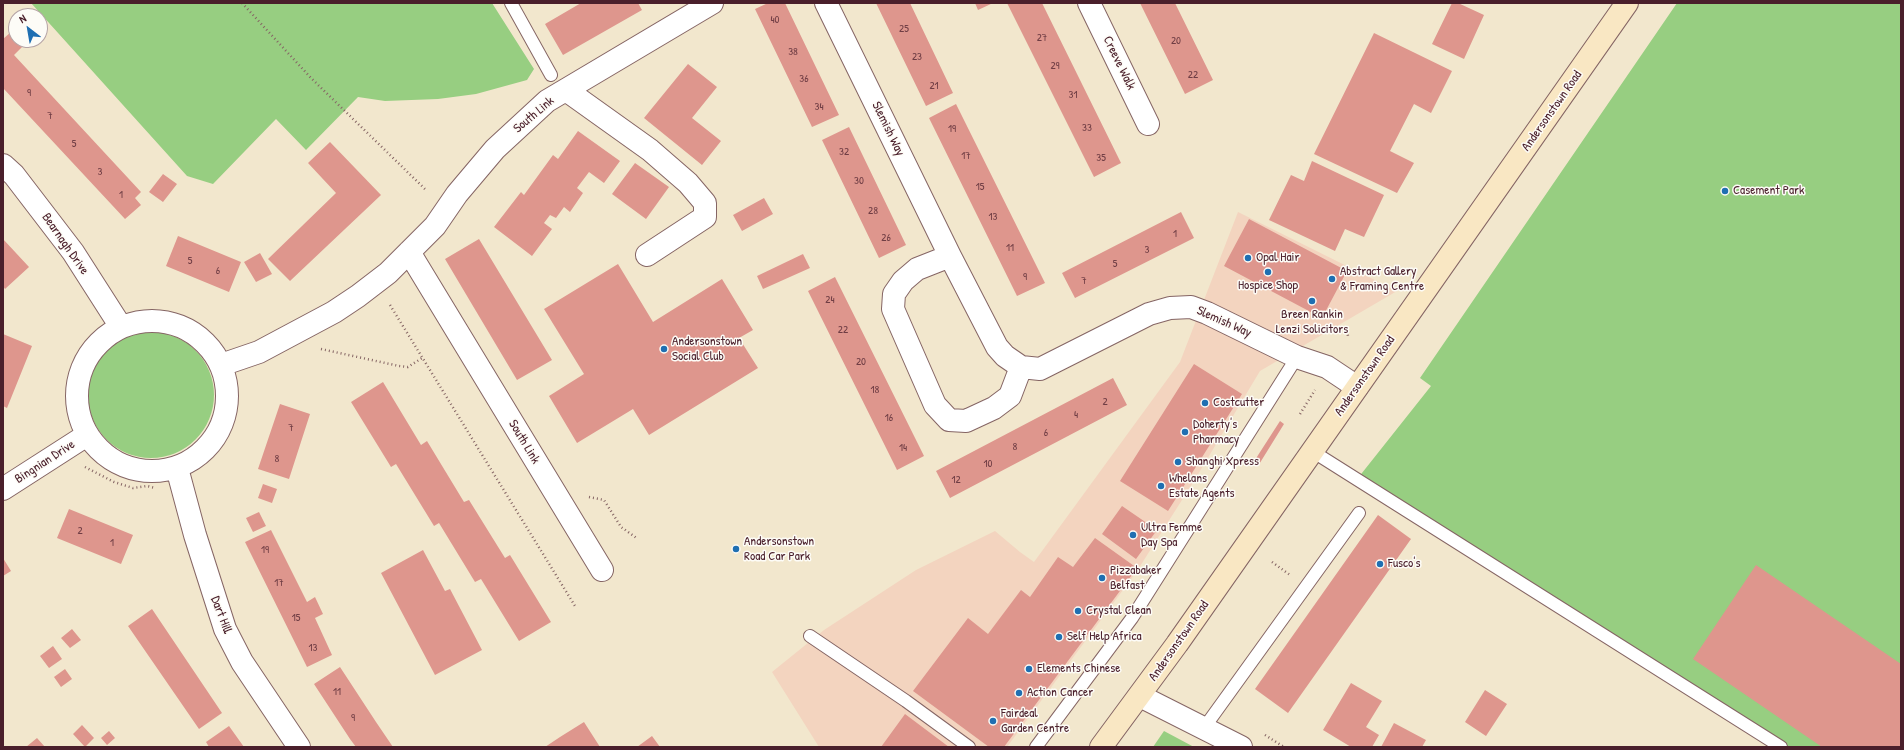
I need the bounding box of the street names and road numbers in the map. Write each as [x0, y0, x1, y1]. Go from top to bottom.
street label: Creeve Walk [1099, 34, 1139, 92]
street label: Andersonstown Road [1519, 68, 1585, 154]
street label: South Link [510, 93, 558, 137]
street label: Slemish Way [868, 99, 908, 159]
street label: Bearnagh Drive [38, 210, 92, 278]
street label: Slemish Way [1194, 303, 1254, 341]
street label: Andersonstown Road [1332, 333, 1398, 419]
street label: South Link [505, 417, 543, 467]
street label: Bingnian Drive [12, 437, 78, 487]
street label: Dart Hill [207, 594, 235, 636]
street label: Andersonstown Road [1146, 598, 1212, 684]

